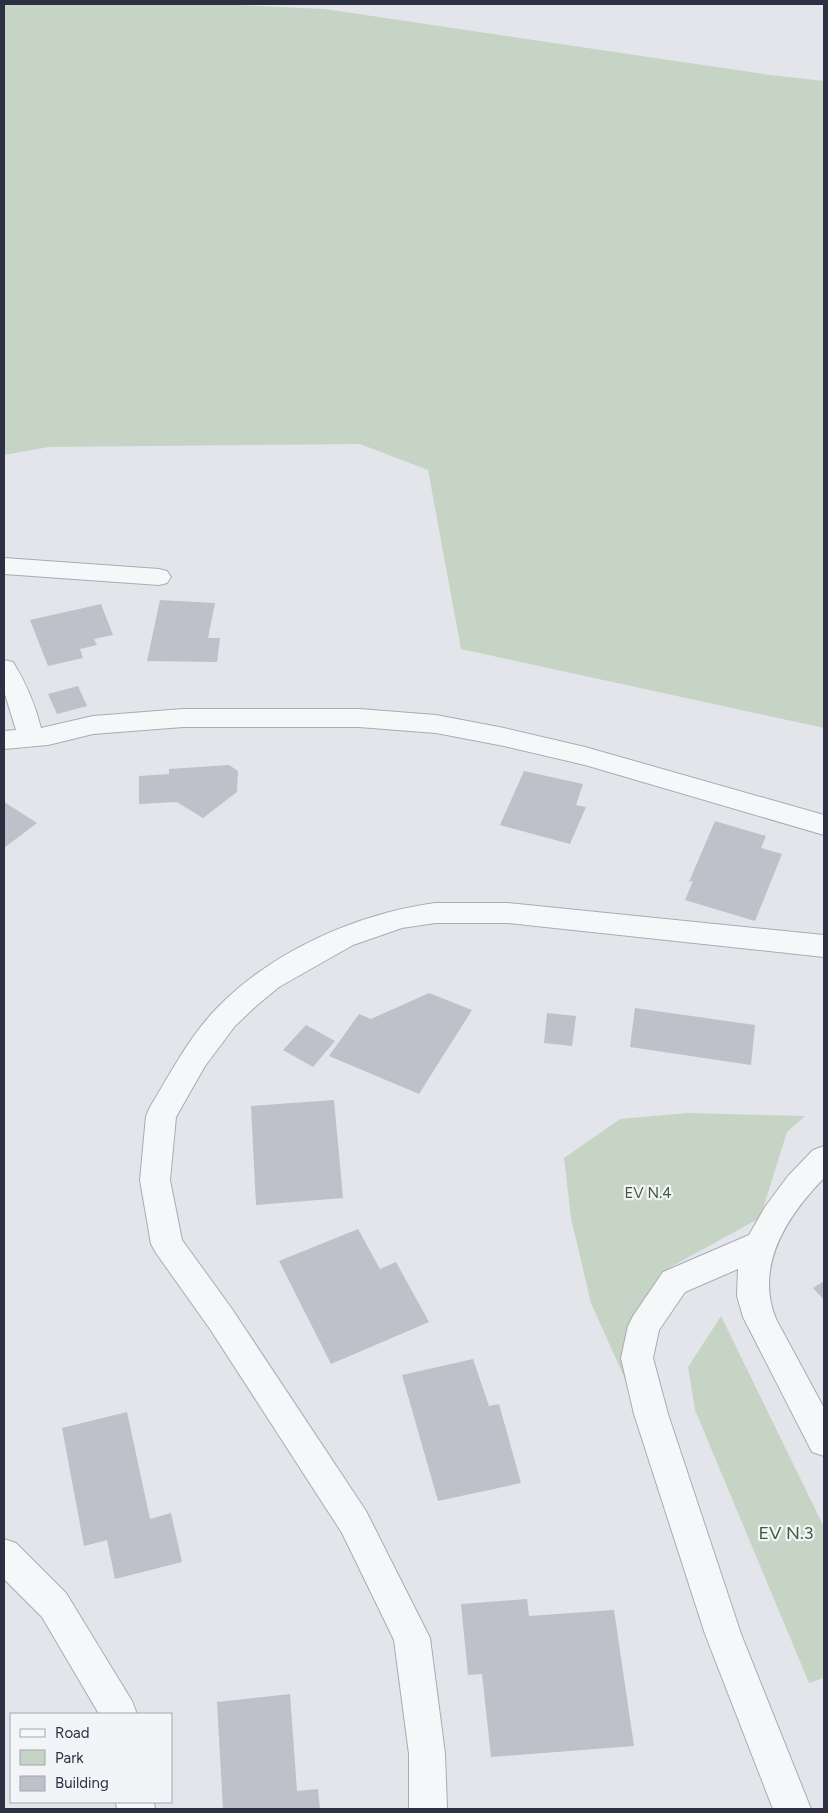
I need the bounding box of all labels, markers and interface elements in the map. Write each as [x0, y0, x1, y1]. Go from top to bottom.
park label: EV N.4 [624, 1184, 672, 1202]
park label: EV N.3 [758, 1522, 814, 1544]
legend [10, 1713, 172, 1803]
text: Road [55, 1724, 90, 1742]
text: Park [55, 1749, 84, 1767]
text: Building [55, 1774, 109, 1792]

